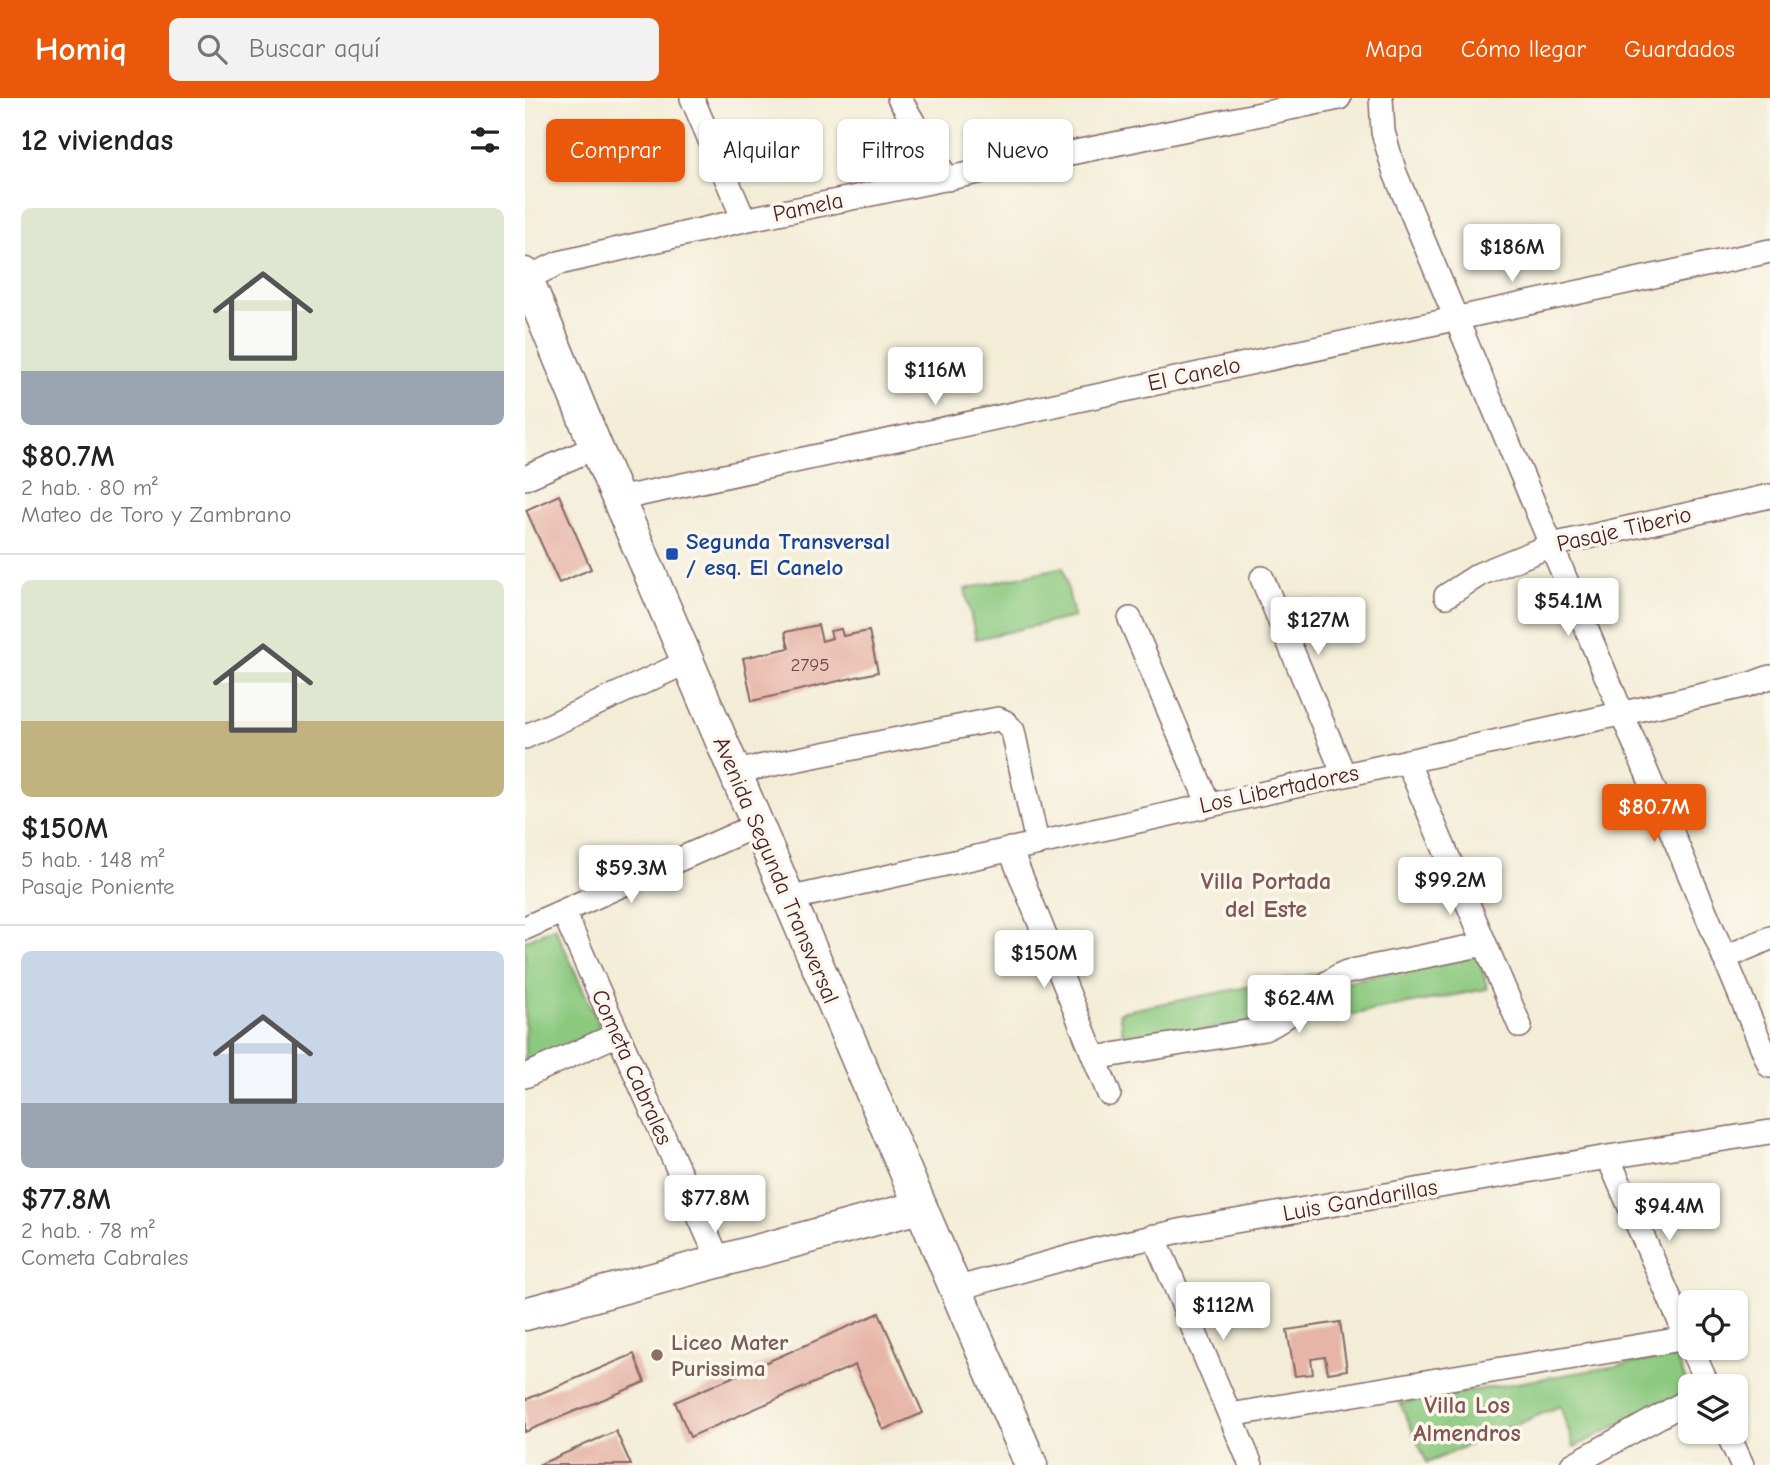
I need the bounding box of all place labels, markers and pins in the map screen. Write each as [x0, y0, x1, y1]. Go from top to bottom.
pin: $186M [1463, 225, 1561, 284]
pin: $116M [886, 348, 984, 407]
place label: Segunda Transversal / esq. El Canelo [686, 528, 890, 581]
marker: Segunda Transversal / esq. El Canelo [664, 546, 680, 562]
pin: $54.1M [1511, 578, 1625, 638]
pin: $127M [1269, 598, 1367, 657]
pin: $80.7M [1597, 784, 1711, 844]
pin: $59.3M [574, 846, 688, 905]
pin: $99.2M [1393, 858, 1507, 917]
pin: $150M [995, 930, 1093, 990]
pin: $62.4M [1242, 976, 1356, 1035]
pin: $77.8M [658, 1176, 772, 1235]
pin: $94.4M [1612, 1184, 1726, 1243]
pin: $112M [1174, 1282, 1272, 1342]
place label: Liceo Mater Purissima [671, 1329, 789, 1382]
marker: Liceo Mater Purissima [649, 1347, 665, 1363]

